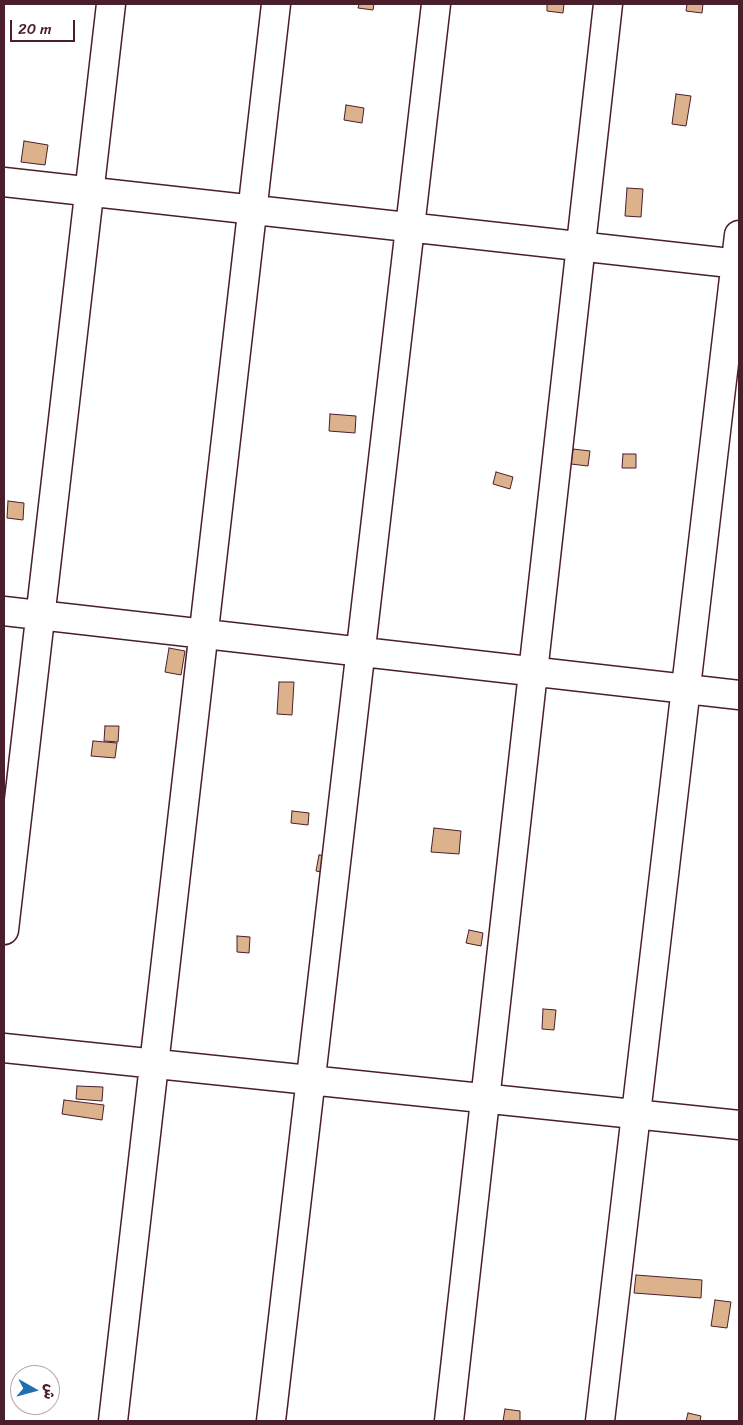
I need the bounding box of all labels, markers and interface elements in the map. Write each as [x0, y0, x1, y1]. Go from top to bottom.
scale bar [12, 10, 78, 42]
text: 20 m [18, 16, 52, 42]
north arrow [10, 1365, 60, 1415]
text: ش [36, 1383, 63, 1401]

